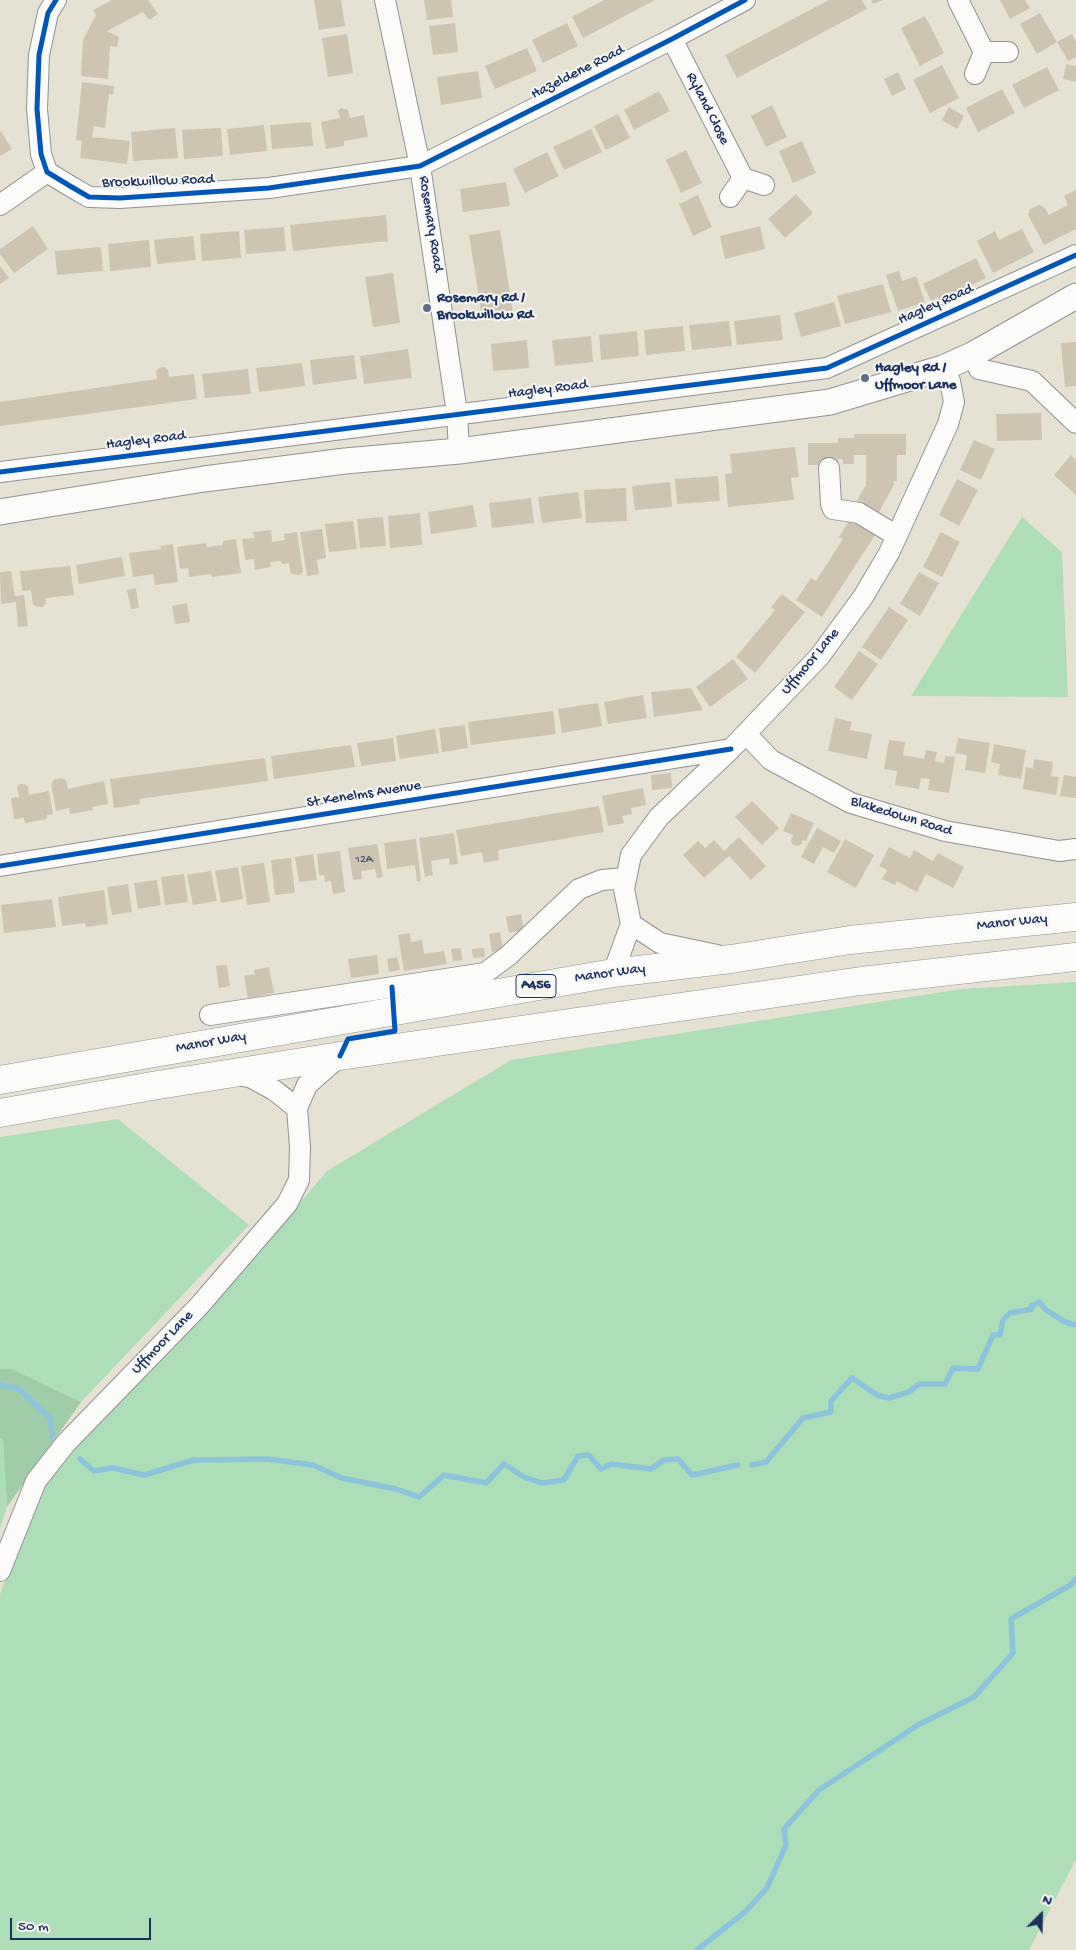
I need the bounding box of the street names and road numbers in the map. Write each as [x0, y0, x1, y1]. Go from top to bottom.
street label: Hazeldene Road [528, 42, 628, 104]
street label: Ryland Close [681, 70, 733, 148]
street label: Brookwillow Road [101, 171, 215, 193]
street label: Rosemary Road [414, 175, 446, 273]
street label: Hagley Road [896, 280, 976, 330]
street label: Hagley Road [507, 376, 589, 404]
street label: Hagley Road [105, 427, 187, 455]
street label: Uffmoor Lane [778, 625, 844, 699]
street label: St Kenelms Avenue [305, 777, 423, 813]
street label: Blakedown Road [848, 793, 954, 841]
street label: Manor Way [976, 910, 1048, 936]
street label: Manor Way [574, 960, 646, 988]
road number: A456 [516, 974, 556, 998]
street label: Manor Way [174, 1028, 248, 1058]
street label: Uffmoor Lane [128, 1307, 198, 1379]

